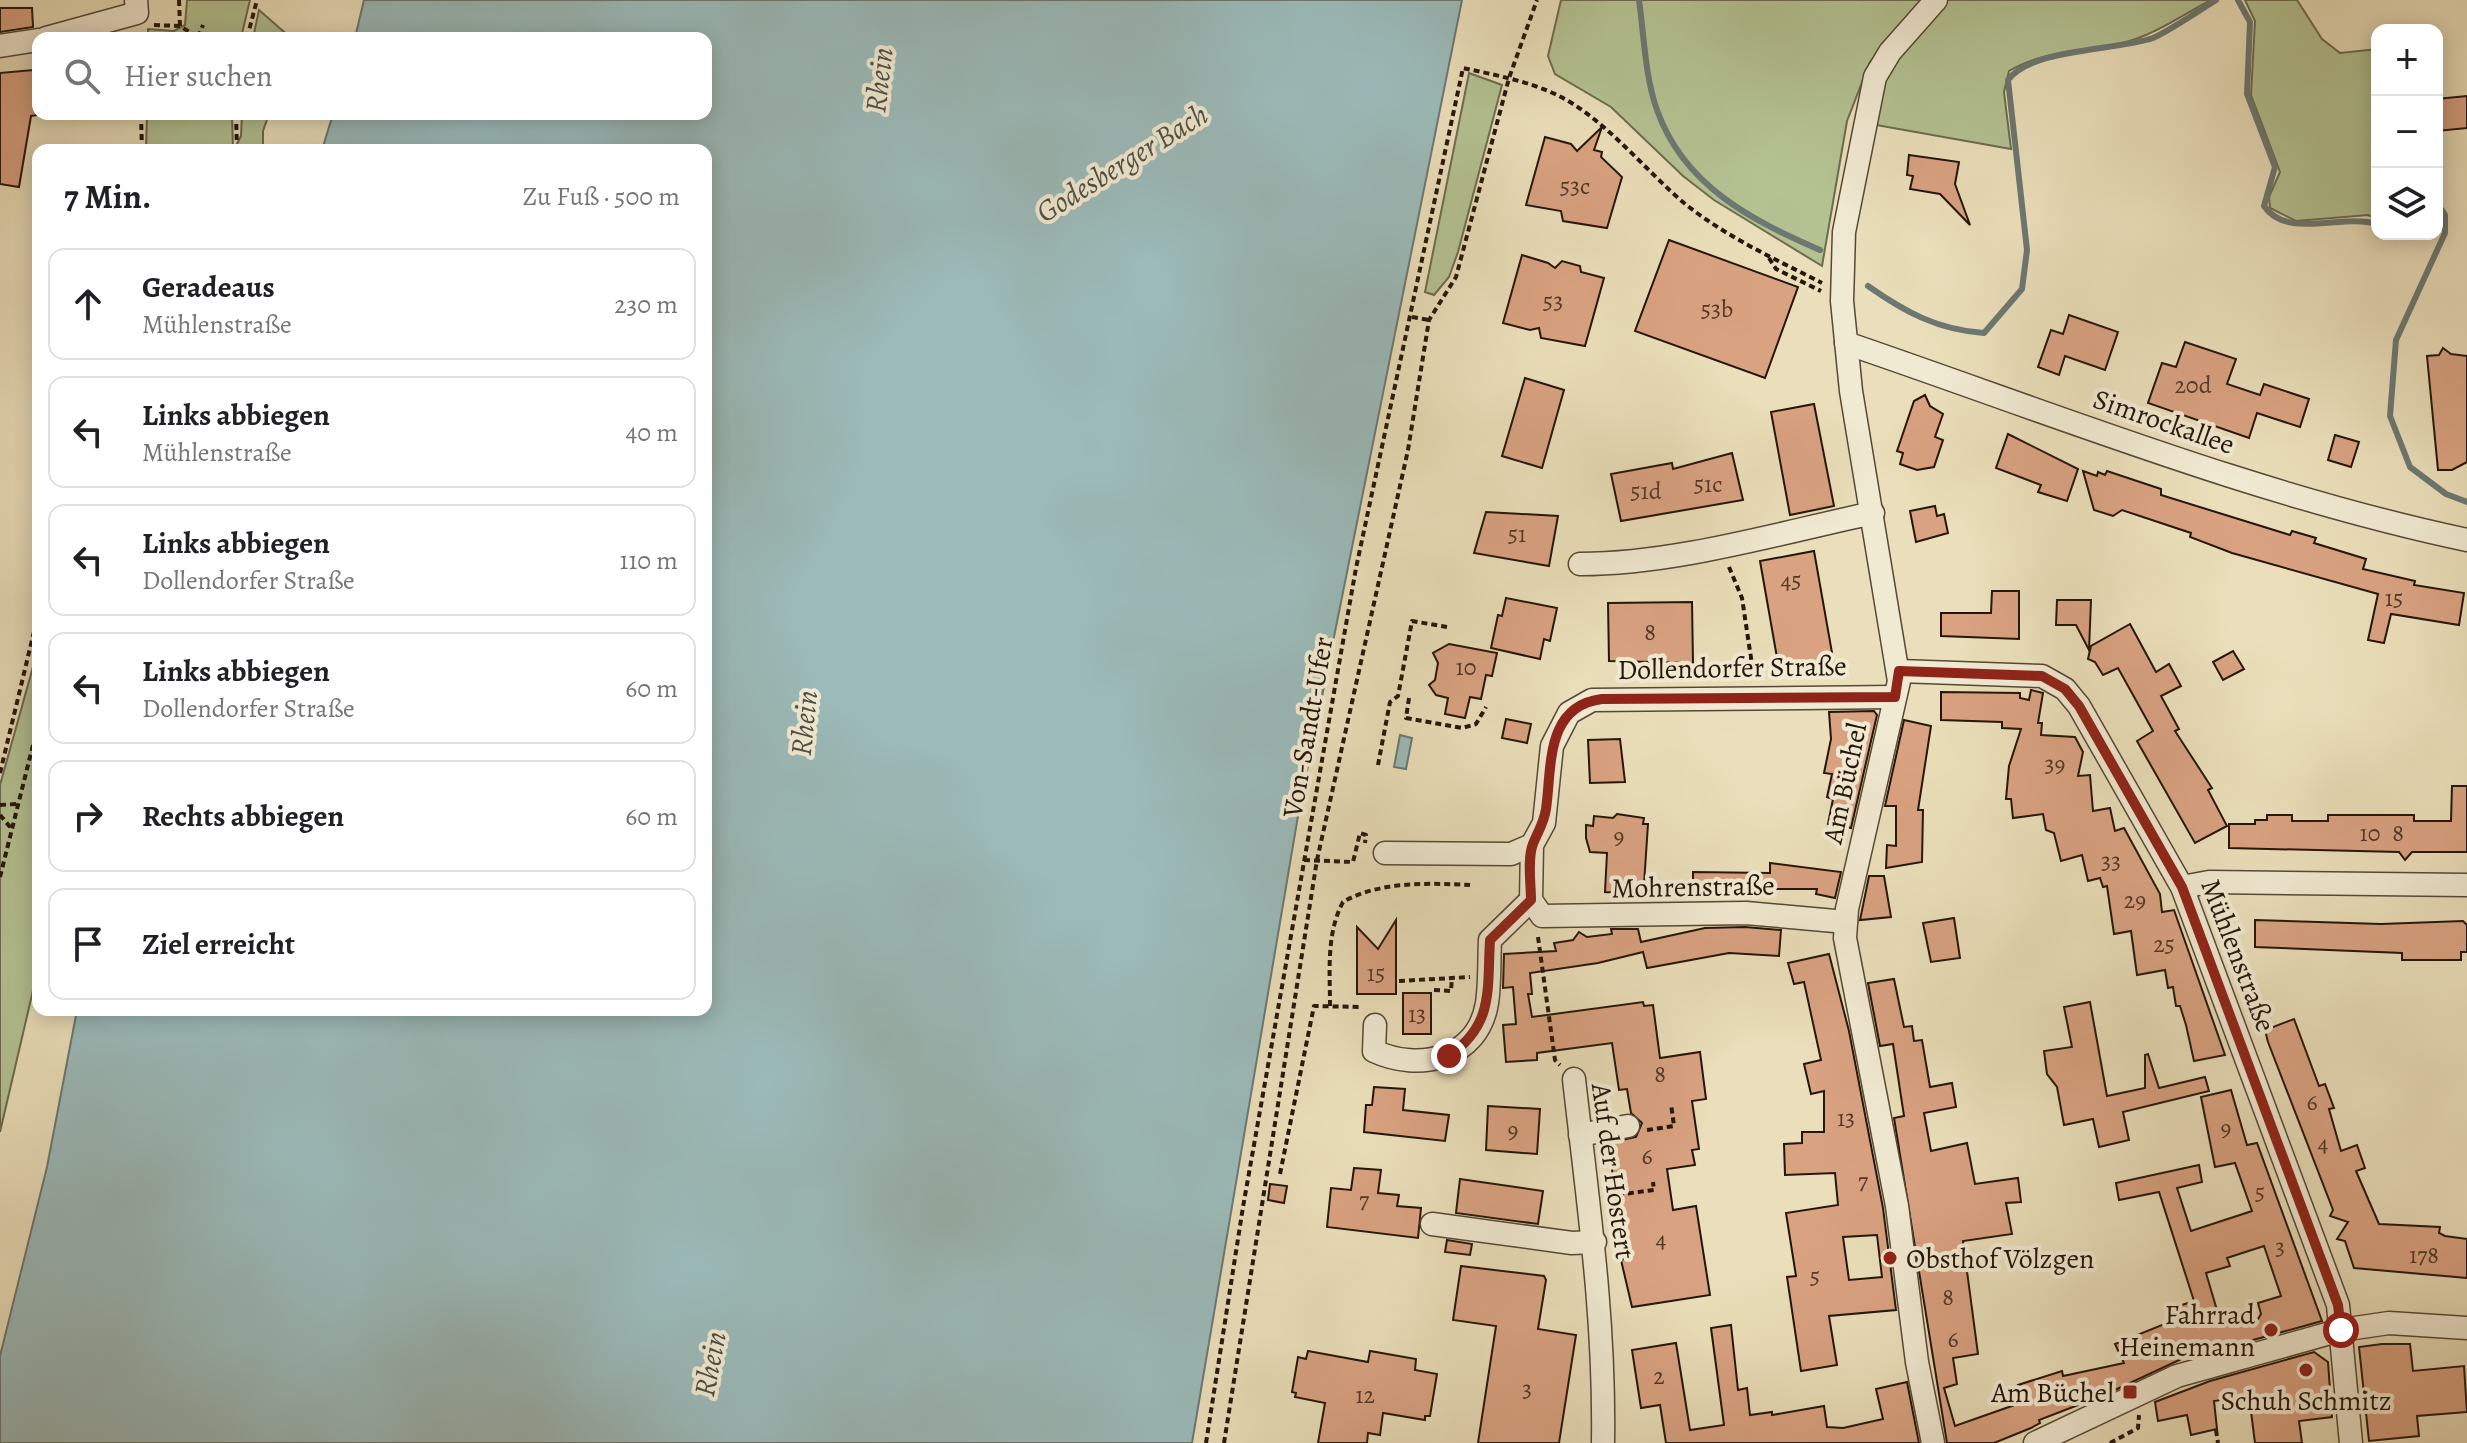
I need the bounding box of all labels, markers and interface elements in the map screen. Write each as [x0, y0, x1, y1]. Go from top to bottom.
map controls [2371, 24, 2443, 240]
button: + [2371, 24, 2443, 96]
search box [32, 32, 712, 120]
water label: Rhein [855, 45, 903, 115]
icon: search [60, 54, 104, 98]
text: Hier suchen [124, 56, 273, 96]
water label: Godesberger Bach [1028, 94, 1216, 232]
button: − [2371, 96, 2443, 168]
button: layers [2371, 168, 2443, 240]
house number: 53c [1560, 170, 1590, 202]
text: 7 Min. [64, 173, 151, 220]
text: Zu Fuß · 500 m [522, 179, 680, 214]
text: Geradeaus [142, 267, 275, 307]
icon: ahead [66, 282, 110, 326]
house number: 53 [1543, 285, 1563, 317]
text: 230 m [614, 287, 678, 322]
house number: 53b [1701, 293, 1733, 325]
text: Mühlenstraße [142, 307, 292, 342]
house number: 20d [2174, 369, 2212, 401]
street label: Simrockallee [2088, 380, 2239, 464]
text: Links abbiegen [142, 395, 330, 435]
icon: left [66, 410, 110, 454]
text: 40 m [626, 415, 678, 450]
text: Mühlenstraße [142, 435, 292, 470]
house number: 51c [1694, 468, 1722, 500]
house number: 51d [1630, 475, 1662, 507]
house number: 51 [1508, 518, 1526, 550]
text: Links abbiegen [142, 523, 330, 563]
icon: left [66, 538, 110, 582]
text: 110 m [620, 543, 678, 578]
text: Dollendorfer Straße [142, 563, 355, 598]
house number: 45 [1780, 564, 1802, 596]
house number: 15 [2385, 582, 2403, 614]
house number: 8 [1644, 616, 1656, 648]
street label: Von-Sandt-Ufer [1273, 634, 1343, 821]
street label: Dollendorfer Straße [1617, 647, 1847, 689]
text: Links abbiegen [142, 651, 330, 691]
house number: 10 [1456, 651, 1477, 683]
icon: left [66, 666, 110, 710]
text: 60 m [625, 671, 678, 706]
water label: Rhein [781, 688, 827, 758]
text: Dollendorfer Straße [142, 691, 355, 726]
street label: Am Büchel [1813, 719, 1876, 848]
house number: 39 [2045, 748, 2065, 780]
icon: right [66, 794, 110, 838]
text: Rechts abbiegen [142, 796, 344, 836]
text: 60 m [625, 799, 678, 834]
house number: 10 [2360, 817, 2381, 849]
house number: 8 [2392, 817, 2404, 849]
house number: 9 [1614, 820, 1624, 852]
house number: 33 [2101, 845, 2121, 877]
street label: Mohrenstraße [1611, 867, 1775, 907]
street label: Mühlenstraße [2191, 873, 2285, 1037]
house number: 29 [2124, 884, 2146, 916]
icon: arrive [66, 922, 110, 966]
text: Ziel erreicht [142, 924, 295, 964]
house number: 25 [2153, 928, 2175, 960]
house number: 15 [1367, 957, 1385, 989]
house number: 13 [1408, 998, 1426, 1030]
route end [1431, 1038, 1467, 1074]
house number: 8 [1654, 1058, 1666, 1090]
street label: Auf der Hostert [1582, 1080, 1644, 1261]
house number: 6 [2306, 1086, 2318, 1118]
house number: 13 [1837, 1102, 1855, 1134]
house number: 9 [2221, 1112, 2231, 1144]
house number: 9 [1508, 1114, 1518, 1146]
house number: 4 [2318, 1127, 2329, 1159]
house number: 6 [1641, 1140, 1653, 1172]
house number: 7 [1858, 1165, 1869, 1197]
house number: 5 [2255, 1176, 2265, 1208]
house number: 7 [1359, 1184, 1370, 1216]
house number: 4 [1656, 1223, 1667, 1255]
house number: 3 [2275, 1231, 2285, 1263]
house number: 178 [2409, 1239, 2439, 1271]
place label: Obsthof Völzgen [1906, 1240, 2094, 1278]
marker: Obsthof Völzgen [1881, 1249, 1899, 1267]
house number: 5 [1810, 1260, 1820, 1292]
house number: 8 [1942, 1281, 1954, 1313]
place label: Fahrrad Heinemann [2119, 1296, 2256, 1366]
route start [2323, 1312, 2359, 1348]
marker: Fahrrad Heinemann [2262, 1321, 2280, 1339]
house number: 6 [1947, 1323, 1959, 1355]
water label: Rhein [684, 1328, 736, 1400]
house number: 2 [1653, 1360, 1665, 1392]
marker: Schuh Schmitz [2297, 1361, 2315, 1379]
house number: 3 [1522, 1373, 1532, 1405]
place label: Am Büchel [1990, 1374, 2114, 1412]
house number: 12 [1355, 1379, 1375, 1411]
place label: Schuh Schmitz [2220, 1382, 2392, 1420]
marker: Am Büchel [2121, 1383, 2139, 1401]

